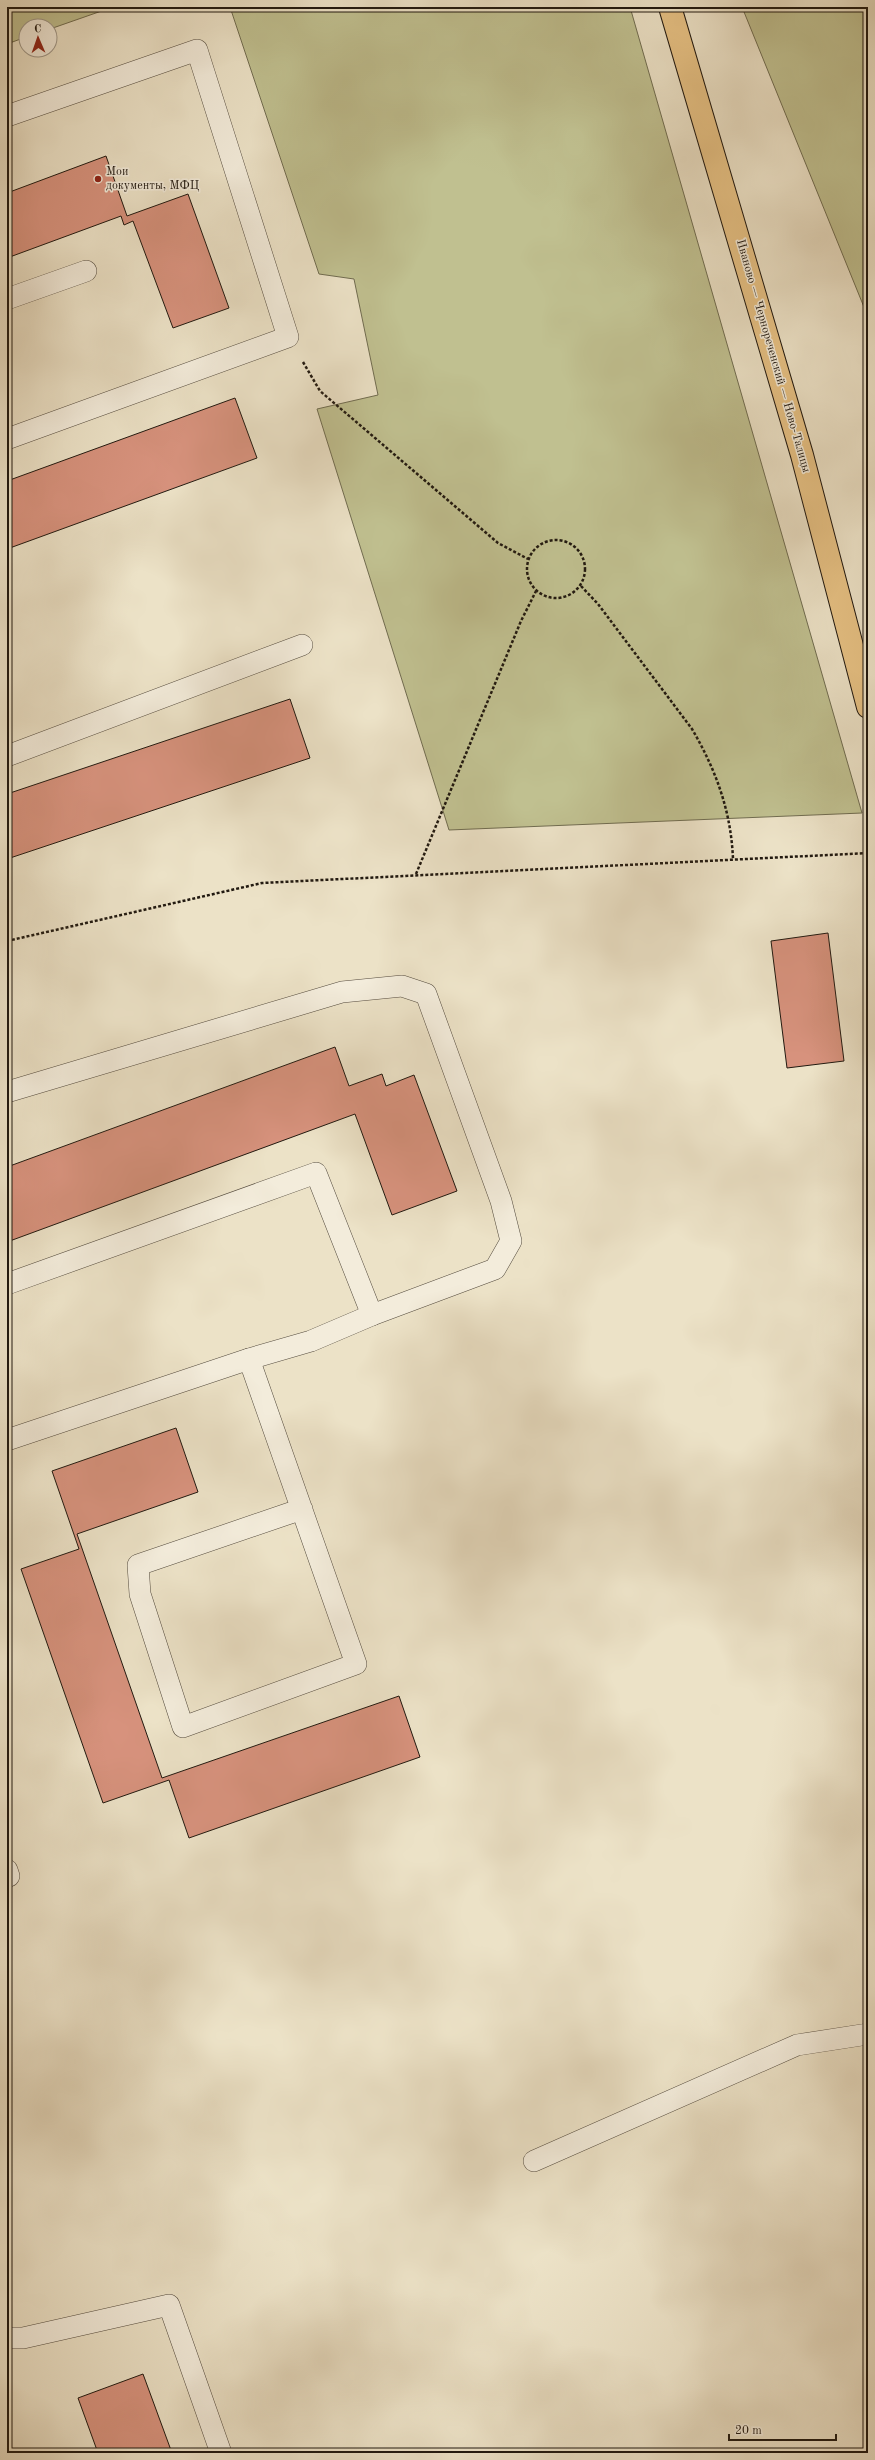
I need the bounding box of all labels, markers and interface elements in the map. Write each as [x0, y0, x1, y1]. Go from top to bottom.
north arrow [18, 18, 58, 58]
text: С [34, 24, 42, 35]
place label: Мои документы, МФЦ [106, 166, 200, 192]
marker: Мои документы, МФЦ [93, 174, 103, 184]
street label: Иваново — Чернореченский — Ново-Талицы [734, 238, 812, 474]
scale bar [729, 2416, 836, 2442]
text: 20 m [735, 2425, 762, 2437]

